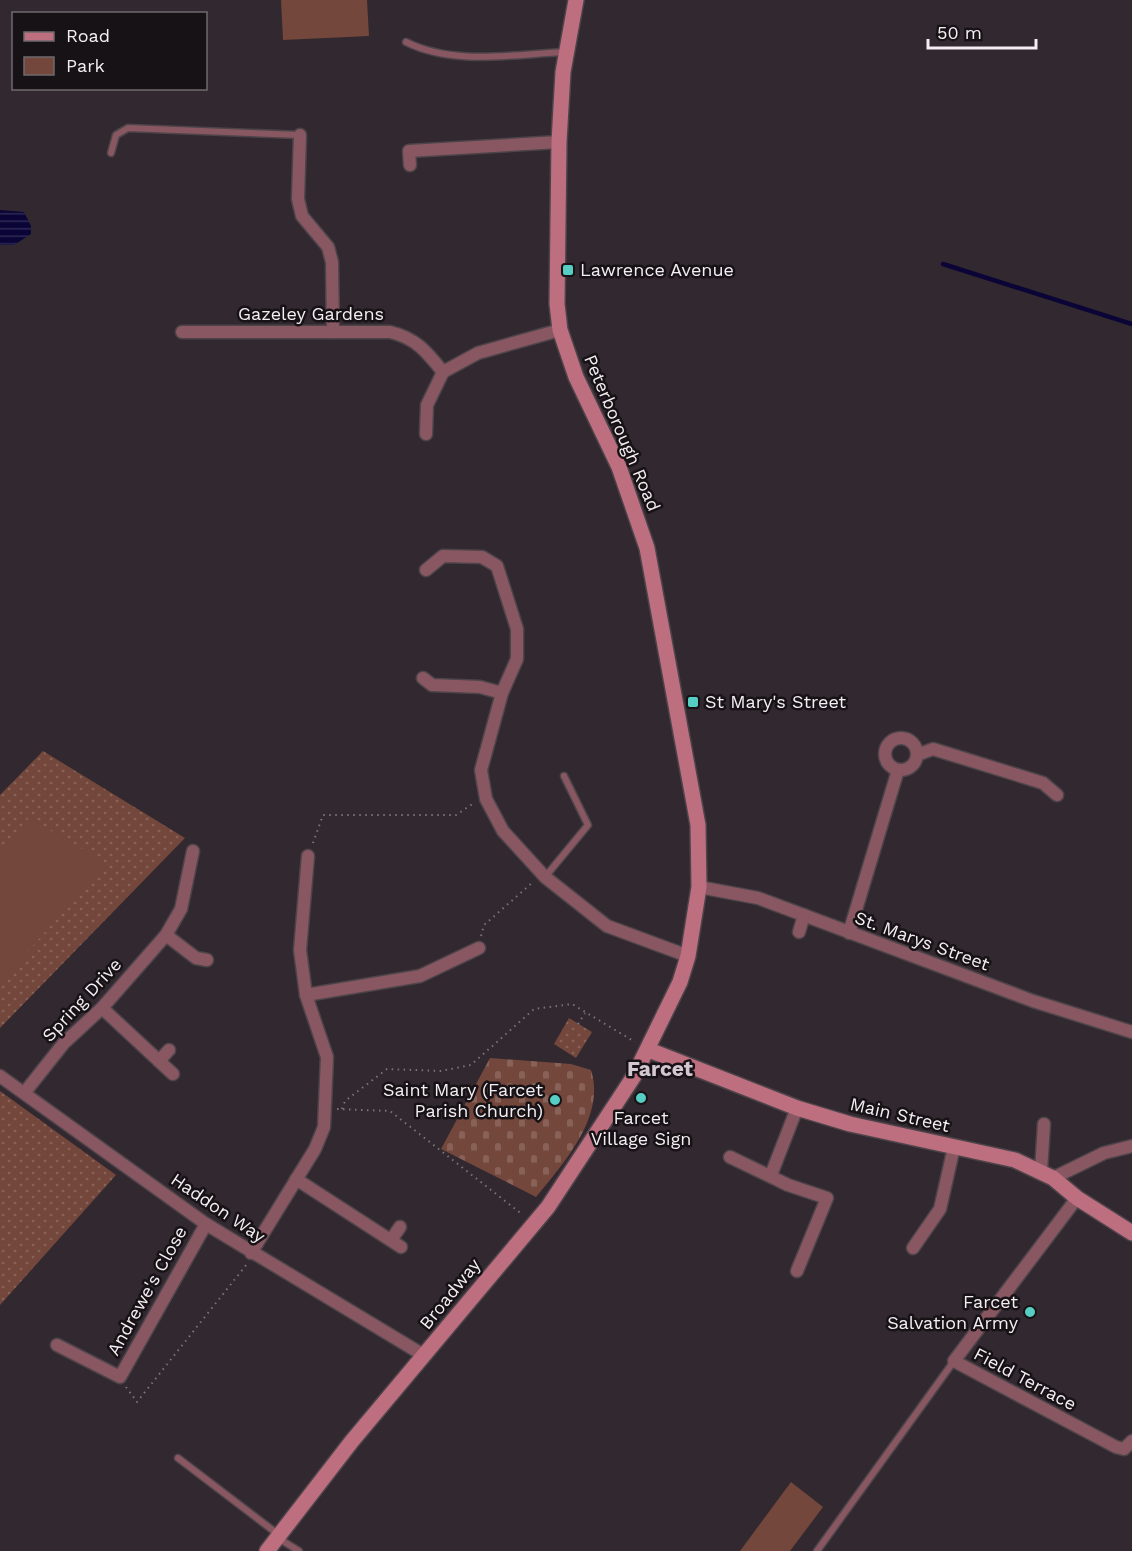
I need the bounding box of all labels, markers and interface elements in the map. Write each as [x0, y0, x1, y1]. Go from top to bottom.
legend [12, 12, 207, 90]
scale bar [928, 12, 1036, 50]
text: 50 m [937, 22, 982, 43]
text: Road [66, 25, 110, 46]
text: Park [66, 55, 105, 76]
place label: Lawrence Avenue [580, 259, 734, 280]
marker: Lawrence Avenue [561, 263, 575, 277]
street label: Gazeley Gardens [238, 303, 384, 324]
street label: Peterborough Road [580, 351, 665, 514]
place label: St Mary's Street [705, 691, 847, 712]
marker: St Mary's Street [686, 695, 700, 709]
street label: St. Marys Street [852, 906, 993, 975]
street label: Spring Drive [38, 954, 126, 1046]
district label: Farcet [627, 1056, 693, 1081]
place label: Saint Mary (Farcet Parish Church) [383, 1079, 543, 1121]
marker: Farcet Village Sign [634, 1091, 648, 1105]
marker: Saint Mary (Farcet Parish Church) [548, 1093, 562, 1107]
street label: Main Street [848, 1093, 952, 1136]
place label: Farcet Village Sign [591, 1107, 691, 1149]
street label: Haddon Way [167, 1168, 270, 1247]
street label: Andrewe's Close [102, 1222, 191, 1359]
street label: Broadway [415, 1254, 485, 1333]
place label: Farcet Salvation Army [887, 1291, 1019, 1333]
marker: Farcet Salvation Army [1023, 1305, 1037, 1319]
street label: Field Terrace [970, 1343, 1080, 1414]

